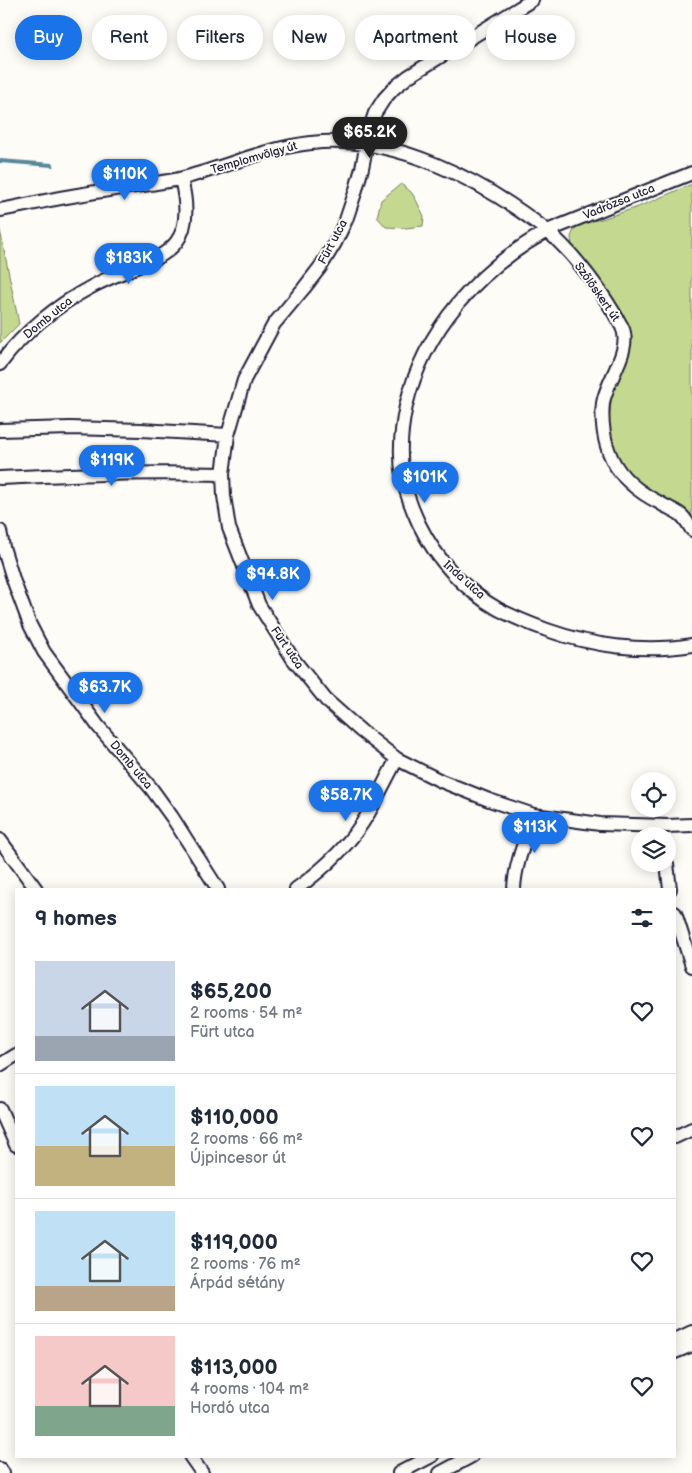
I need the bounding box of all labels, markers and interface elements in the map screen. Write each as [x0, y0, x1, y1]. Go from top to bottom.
chip: Buy [15, 15, 82, 60]
chip: Rent [92, 15, 167, 60]
chip: Filters [177, 15, 263, 60]
chip: New [273, 15, 345, 60]
chip: Apartment [355, 15, 476, 60]
chip: House [486, 15, 575, 60]
pin: $65.2K [329, 116, 411, 159]
text: $65.2K [343, 123, 397, 142]
street label: Templomvölgy út [209, 138, 299, 178]
pin: $110K [90, 158, 160, 201]
text: $110K [103, 165, 147, 184]
street label: Vadrózsa utca [581, 181, 657, 223]
street label: Fürt utca [315, 217, 351, 267]
pin: $183K [94, 242, 164, 285]
text: $183K [105, 249, 153, 268]
street label: Szőlőskert út [571, 259, 623, 325]
street label: Domb utca [21, 294, 76, 342]
pin: $119K [77, 444, 147, 487]
text: $119K [90, 451, 134, 470]
pin: $101K [390, 462, 460, 504]
text: $101K [403, 468, 447, 487]
street label: Inda utca [440, 557, 488, 603]
pin: $94.8K [232, 558, 314, 601]
text: $94.8K [246, 565, 300, 584]
street label: Fürt utca [267, 624, 307, 672]
pin: $63.7K [64, 672, 146, 714]
text: $63.7K [79, 678, 131, 697]
street label: Domb utca [106, 738, 156, 792]
map controls [631, 772, 676, 872]
button: locate [631, 772, 676, 817]
pin: $58.7K [305, 780, 387, 822]
text: $58.7K [320, 786, 372, 805]
pin: $113K [500, 812, 570, 854]
text: $113K [513, 818, 557, 837]
button: layers [631, 827, 676, 872]
icon: filters [628, 904, 656, 932]
text: 9 homes [35, 906, 117, 931]
text: $65,200 [190, 979, 272, 1004]
icon: home [75, 981, 135, 1041]
icon: heart [628, 997, 656, 1025]
text: 2 rooms · 54 m² [190, 1004, 302, 1023]
text: Fürt utca [190, 1023, 254, 1042]
text: $110,000 [190, 1105, 279, 1130]
icon: home [75, 1106, 135, 1166]
icon: heart [628, 1122, 656, 1150]
text: 2 rooms · 66 m² [190, 1130, 303, 1149]
text: Újpincesor út [190, 1149, 286, 1168]
text: $119,000 [190, 1230, 278, 1255]
icon: home [75, 1231, 135, 1291]
icon: heart [628, 1247, 656, 1275]
text: 2 rooms · 76 m² [190, 1255, 301, 1274]
text: Árpád sétány [190, 1274, 285, 1293]
text: $113,000 [190, 1355, 278, 1380]
icon: home [75, 1356, 135, 1416]
icon: heart [628, 1372, 656, 1400]
text: 4 rooms · 104 m² [190, 1380, 309, 1399]
text: Hordó utca [190, 1399, 270, 1418]

